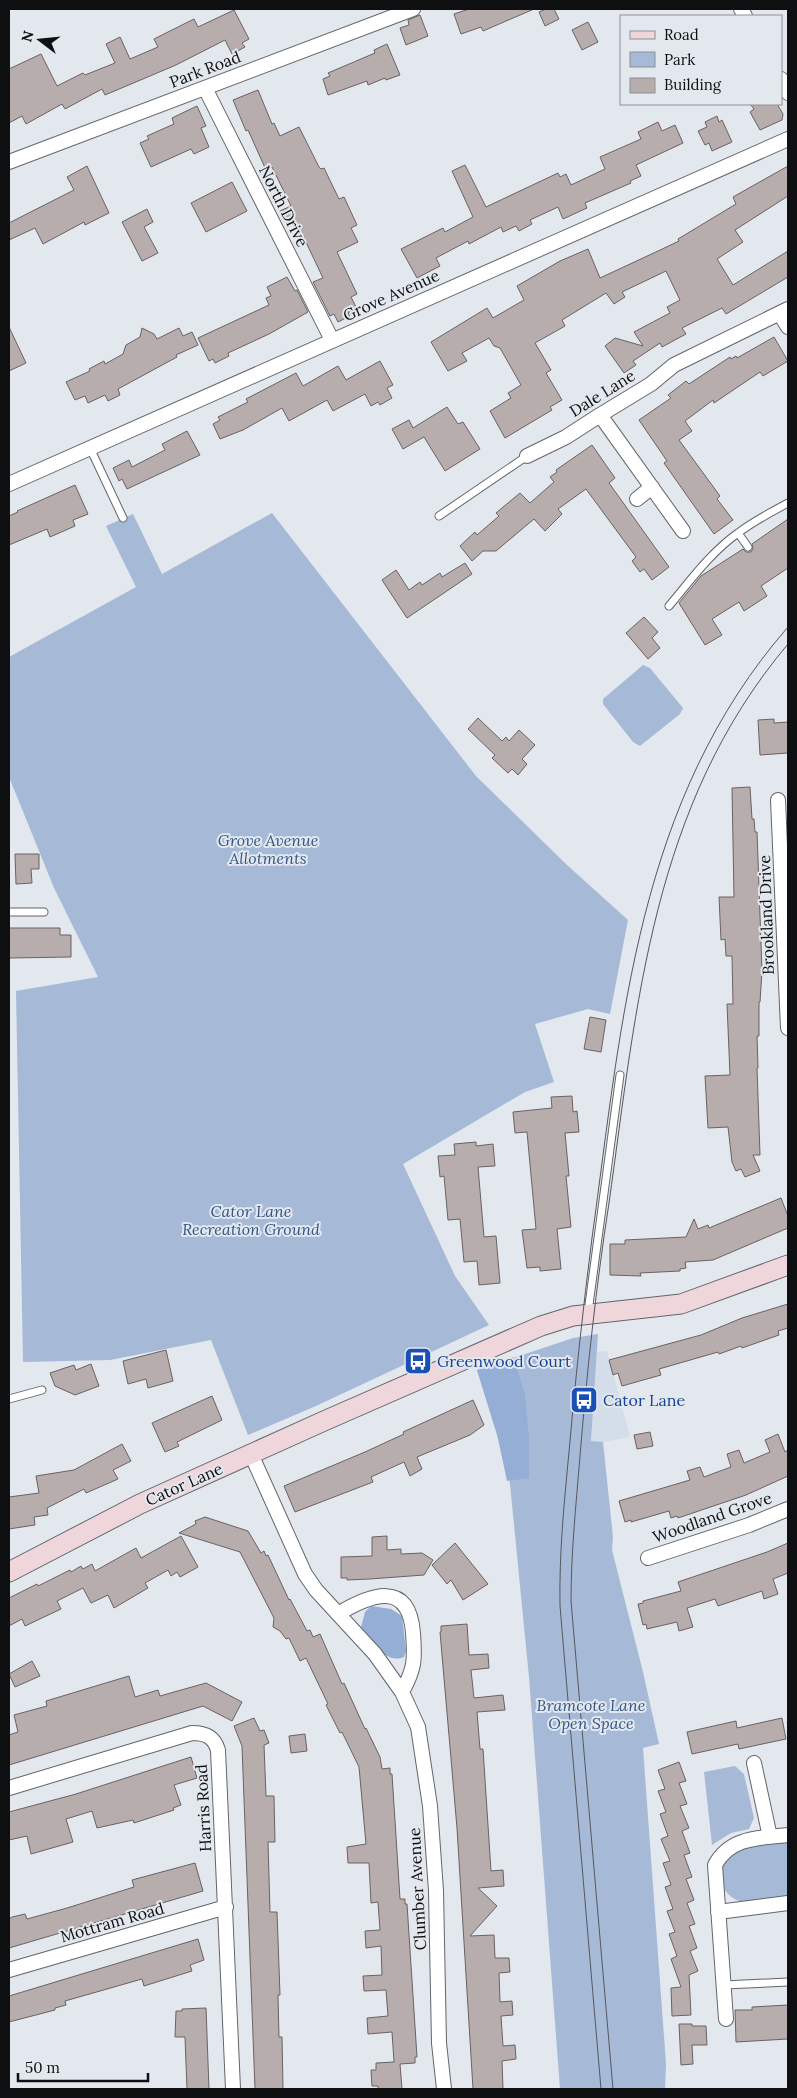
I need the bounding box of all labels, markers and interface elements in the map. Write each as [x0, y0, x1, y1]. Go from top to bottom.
north arrow [15, 15, 65, 65]
legend [620, 15, 782, 105]
text: Road [664, 25, 699, 44]
text: N [17, 29, 38, 44]
street label: Park Road [167, 46, 244, 92]
text: Park [664, 50, 695, 69]
text: Building [664, 75, 722, 94]
street label: North Drive [255, 162, 313, 250]
street label: Grove Avenue [340, 265, 443, 325]
street label: Dale Lane [566, 365, 639, 421]
park label: Grove Avenue Allotments [218, 830, 319, 868]
street label: Brookland Drive [754, 854, 778, 975]
park label: Cator Lane Recreation Ground [182, 1201, 320, 1239]
bus stop icon: Greenwood Court [403, 1346, 433, 1376]
place label: Greenwood Court [437, 1351, 572, 1371]
bus stop icon: Cator Lane [569, 1385, 599, 1415]
place label: Cator Lane [603, 1390, 686, 1410]
street label: Cator Lane [142, 1458, 226, 1510]
street label: Woodland Grove [650, 1487, 774, 1547]
park label: Bramcote Lane Open Space [537, 1695, 646, 1733]
street label: Harris Road [191, 1763, 215, 1852]
street label: Clumber Avenue [404, 1827, 430, 1951]
street label: Mottram Road [58, 1897, 167, 1946]
scale bar [18, 2050, 148, 2082]
text: 50 m [25, 2058, 60, 2077]

